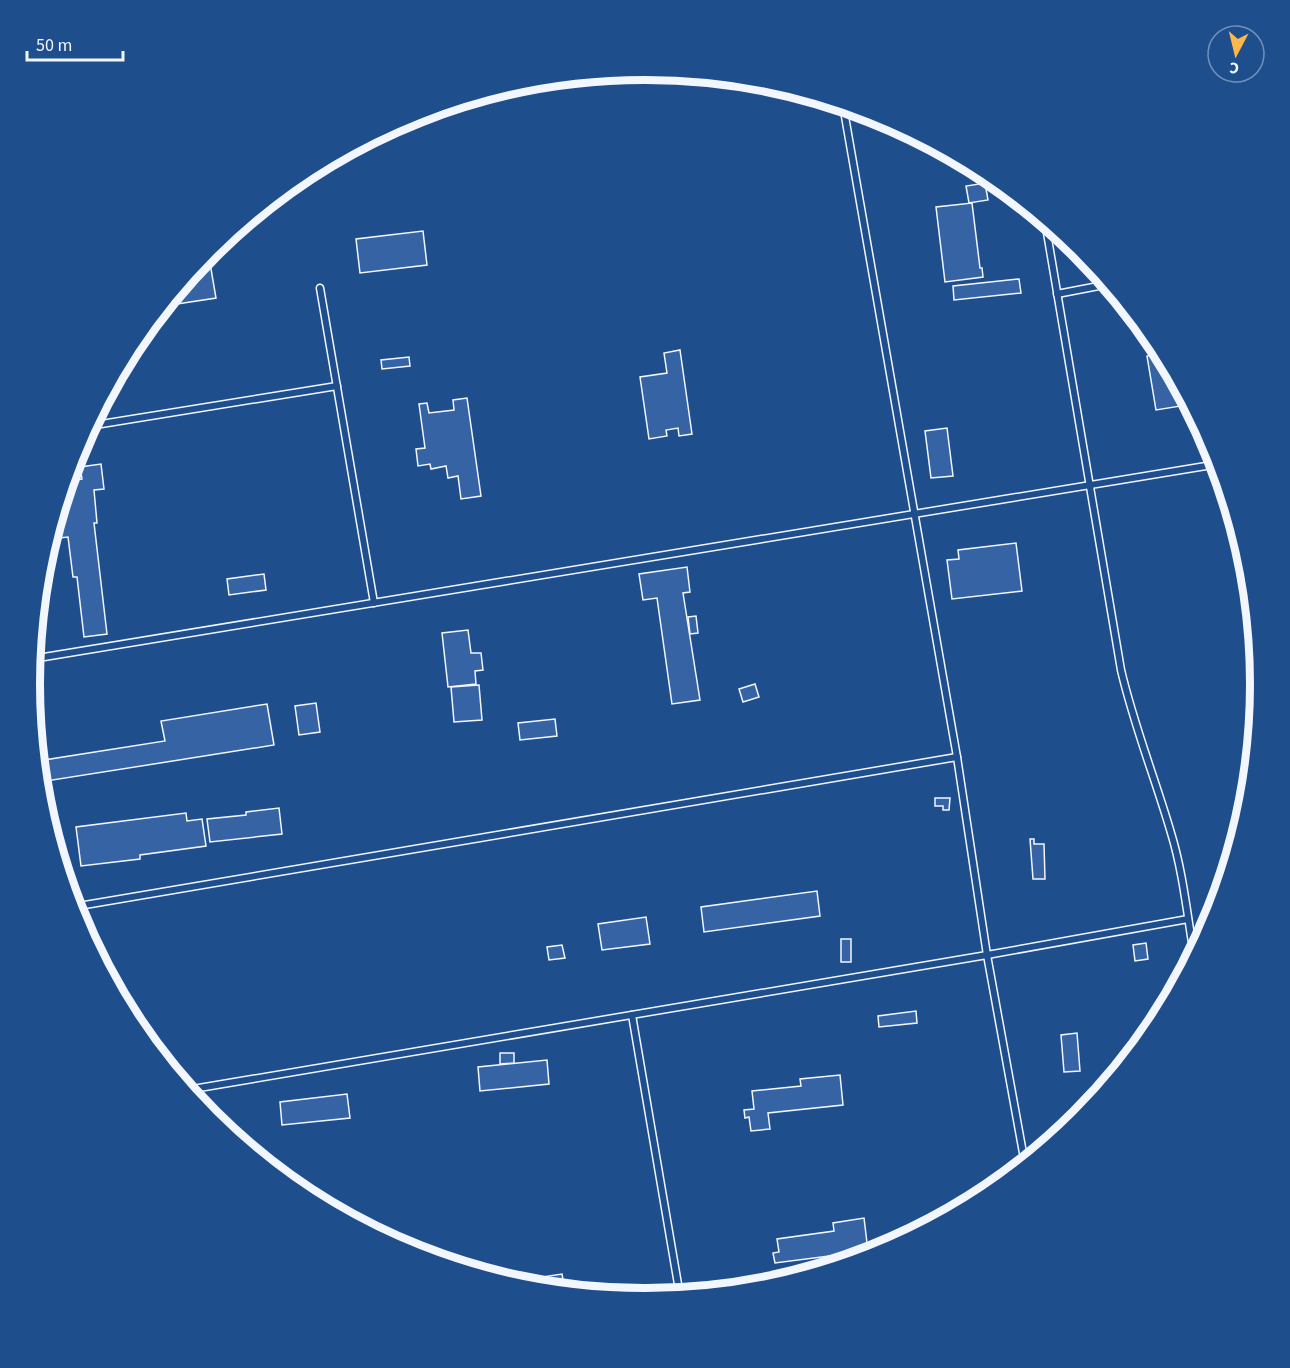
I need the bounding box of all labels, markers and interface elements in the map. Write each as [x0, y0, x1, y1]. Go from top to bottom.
scale bar [27, 24, 123, 62]
north arrow [1206, 24, 1266, 84]
text: 50 m [36, 33, 72, 58]
text: С [1228, 56, 1240, 79]

